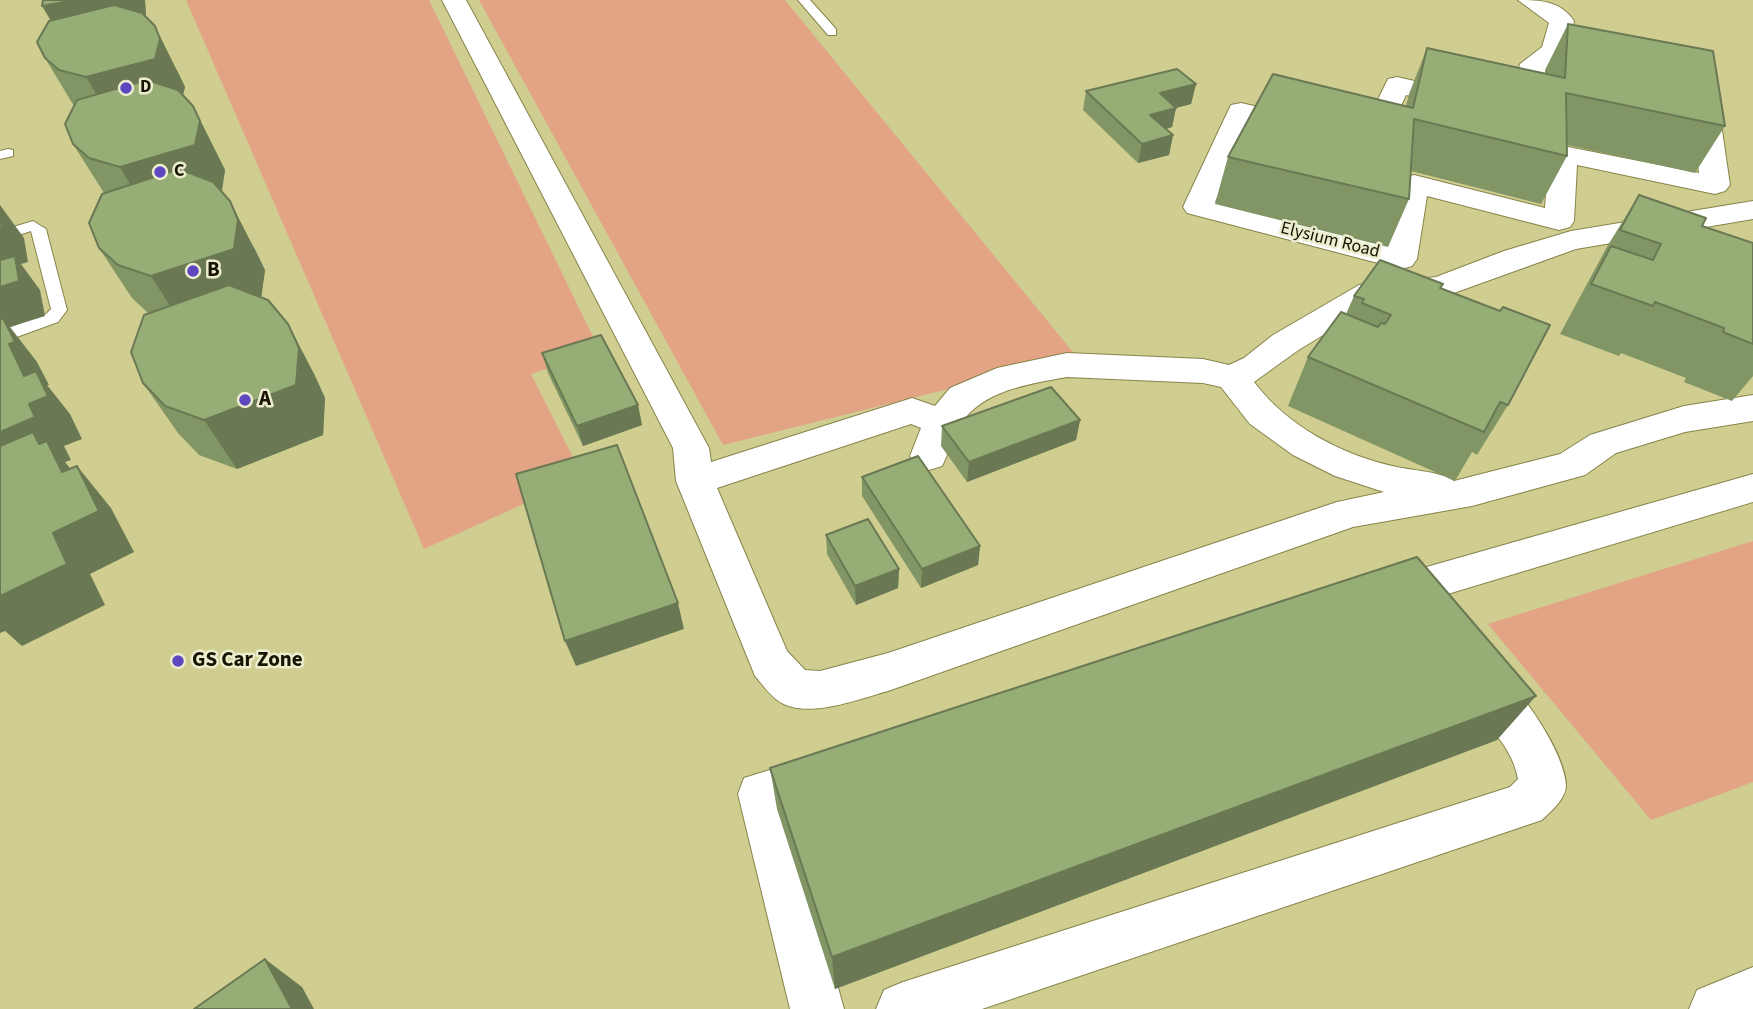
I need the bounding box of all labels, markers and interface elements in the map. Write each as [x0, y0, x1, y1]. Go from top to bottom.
place label: D [140, 77, 151, 99]
marker: D [118, 80, 134, 96]
place label: C [174, 161, 184, 183]
marker: C [152, 164, 168, 180]
street label: Elysium Road [1278, 218, 1382, 264]
place label: B [207, 258, 220, 284]
marker: B [185, 263, 201, 279]
place label: A [259, 387, 271, 413]
marker: A [237, 392, 253, 408]
place label: GS Car Zone [192, 648, 303, 674]
marker: GS Car Zone [170, 653, 186, 669]

